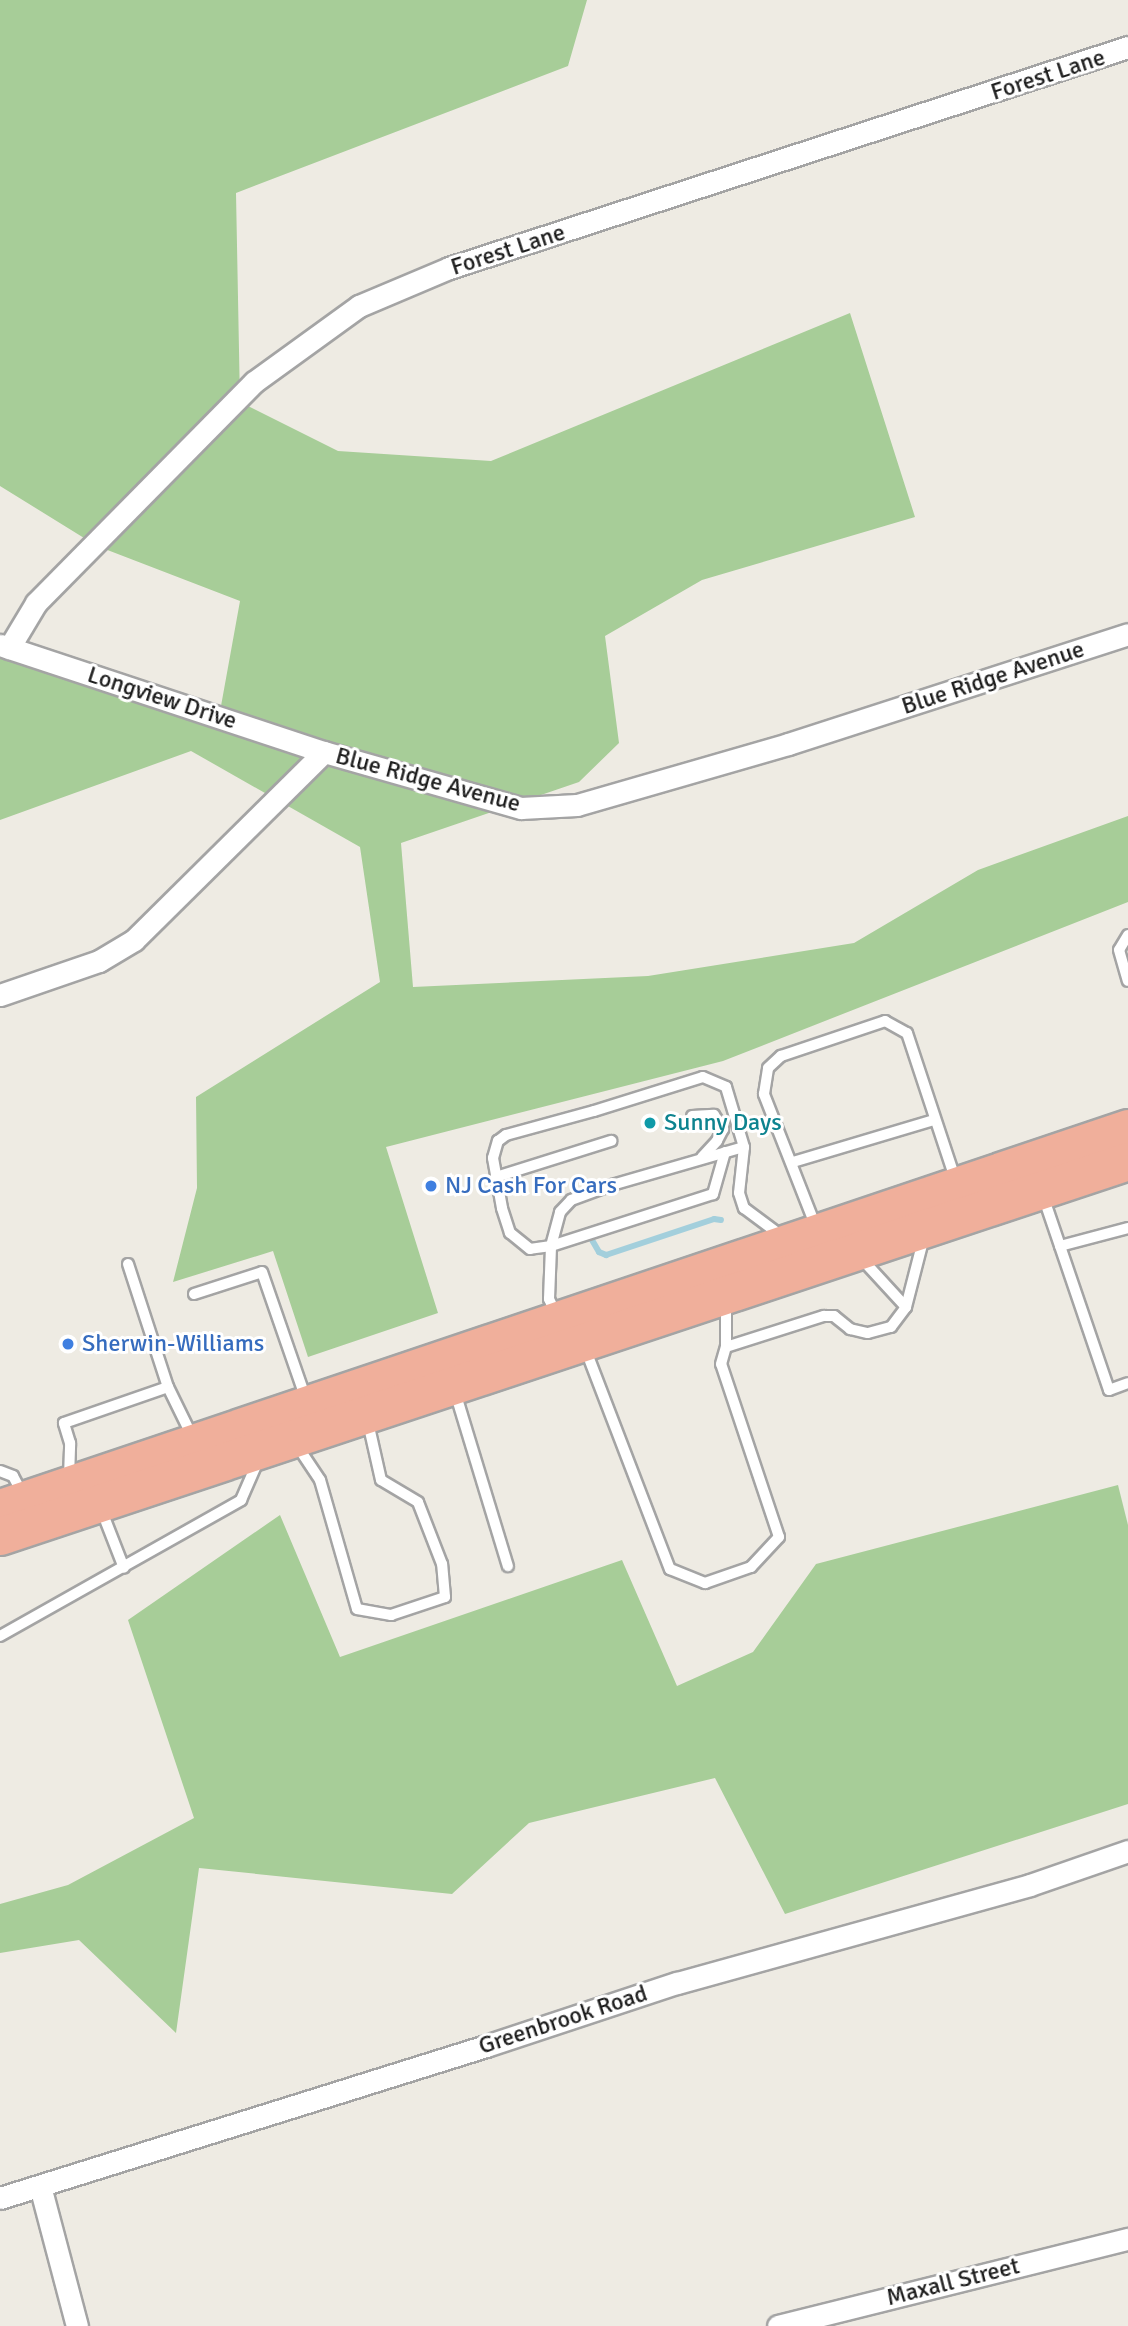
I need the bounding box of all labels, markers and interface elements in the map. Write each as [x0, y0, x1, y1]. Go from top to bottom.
street label: Forest Lane [987, 43, 1109, 107]
street label: Forest Lane [447, 218, 569, 282]
street label: Blue Ridge Avenue [898, 635, 1088, 721]
street label: Longview Drive [84, 660, 240, 736]
street label: Blue Ridge Avenue [332, 741, 524, 819]
place label: Sunny Days [664, 1109, 782, 1137]
marker: Sunny Days [642, 1115, 658, 1131]
place label: NJ Cash For Cars [445, 1172, 617, 1200]
marker: NJ Cash For Cars [423, 1178, 439, 1194]
place label: Sherwin-Williams [82, 1330, 264, 1358]
marker: Sherwin-Williams [60, 1336, 76, 1352]
street label: Greenbrook Road [475, 1979, 651, 2061]
street label: Maxall Street [883, 2252, 1023, 2312]

